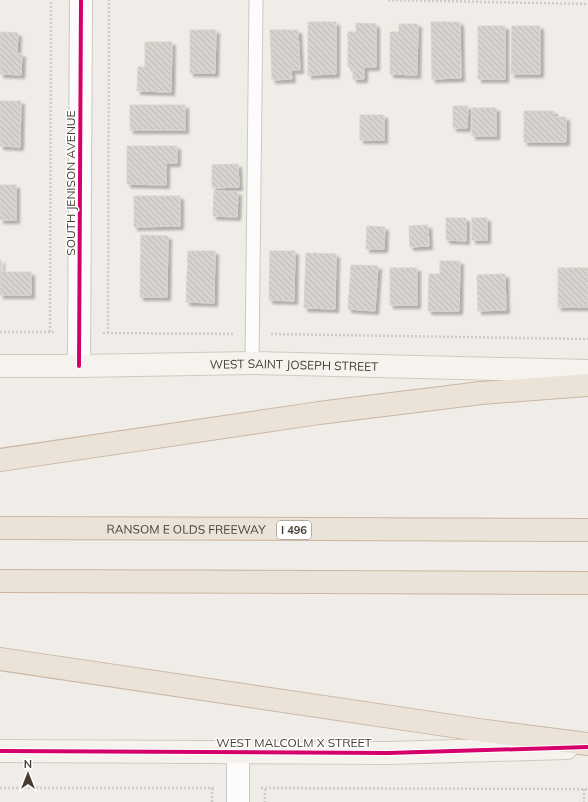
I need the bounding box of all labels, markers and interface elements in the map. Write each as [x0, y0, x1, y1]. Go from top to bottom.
street label: SOUTH JENISON AVENUE [63, 110, 78, 256]
street label: WEST SAINT JOSEPH STREET [209, 355, 379, 374]
street label: RANSOM E OLDS FREEWAY [107, 521, 266, 536]
road number: I 496 [277, 521, 311, 539]
street label: WEST MALCOLM X STREET [216, 735, 372, 750]
north arrow [8, 754, 48, 794]
text: N [24, 757, 32, 771]

